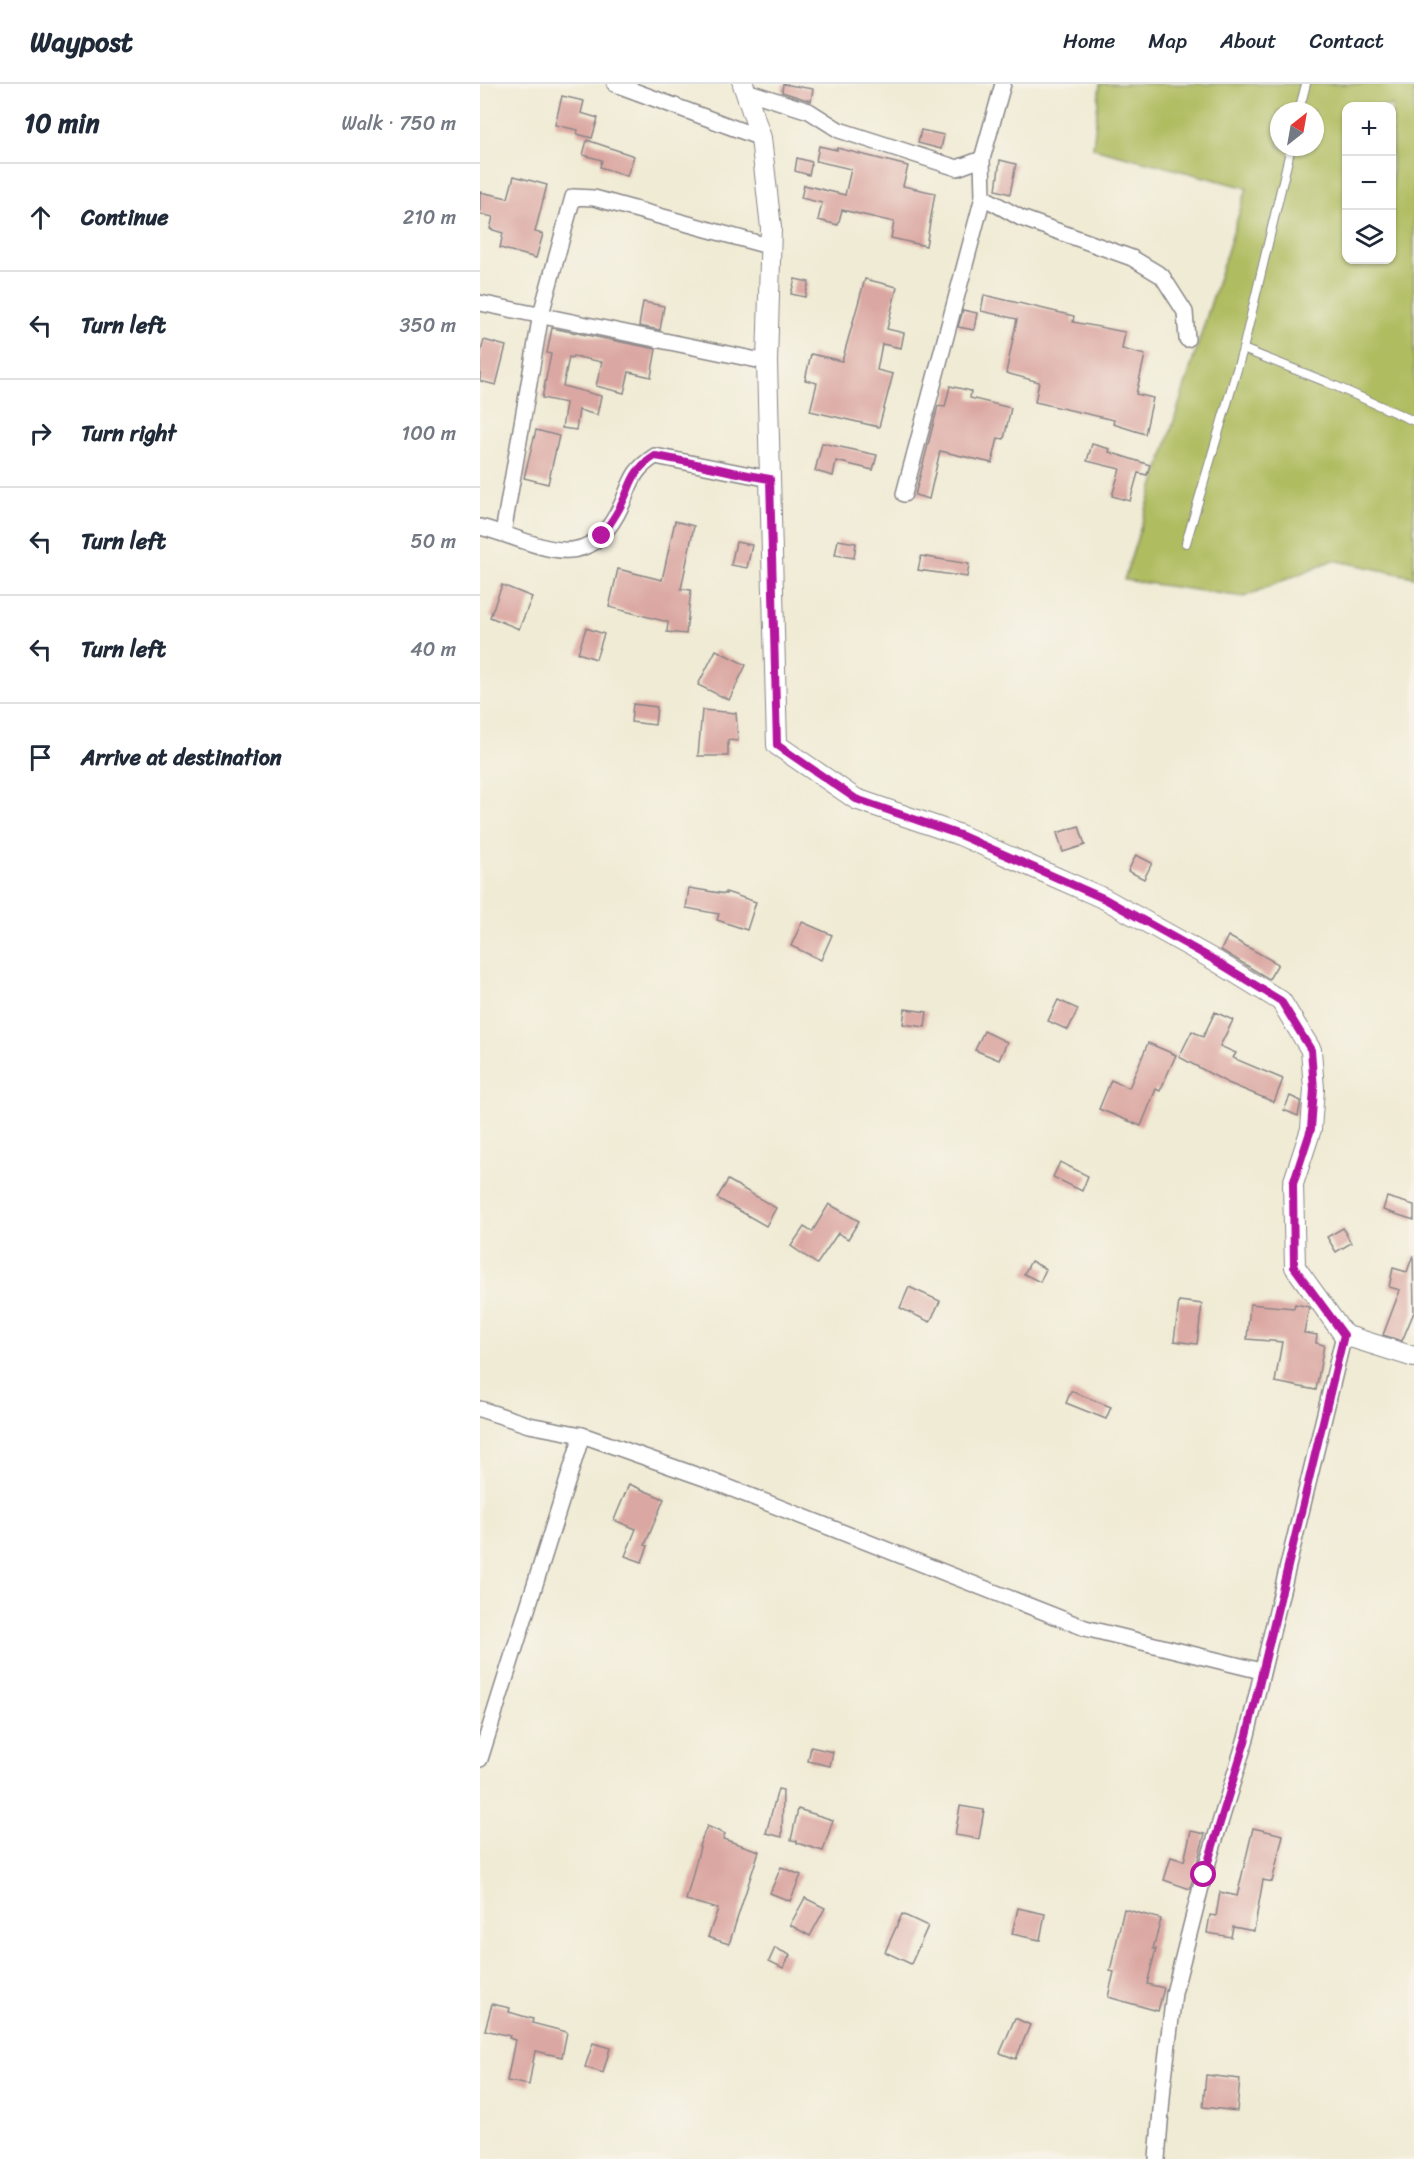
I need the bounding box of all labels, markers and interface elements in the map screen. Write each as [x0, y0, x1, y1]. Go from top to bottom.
text: Waypost [30, 17, 133, 66]
text: Home [1063, 22, 1115, 60]
text: Map [1148, 22, 1187, 60]
text: About [1220, 22, 1277, 60]
text: Contact [1310, 22, 1384, 60]
text: 10 min [24, 100, 100, 146]
north arrow [1270, 102, 1324, 156]
map controls [1342, 102, 1396, 264]
button: + [1342, 102, 1396, 156]
text: Walk · 750 m [342, 106, 456, 141]
button: − [1342, 156, 1396, 210]
text: Continue [81, 198, 169, 237]
text: 210 m [403, 200, 456, 235]
icon: ahead [24, 201, 57, 234]
button: layers [1342, 210, 1396, 264]
text: Turn left [81, 306, 166, 345]
text: 350 m [400, 308, 456, 343]
icon: left [24, 309, 57, 342]
text: Turn right [81, 414, 176, 453]
text: 100 m [402, 416, 456, 451]
icon: right [24, 417, 57, 450]
text: Turn left [81, 522, 166, 561]
route end [588, 522, 614, 548]
text: 50 m [411, 524, 456, 559]
icon: left [24, 525, 57, 558]
text: Turn left [81, 630, 166, 669]
text: 40 m [410, 632, 456, 667]
icon: left [24, 633, 57, 666]
text: Arrive at destination [81, 738, 282, 777]
icon: arrive [24, 741, 57, 774]
route start [1190, 1861, 1216, 1887]

